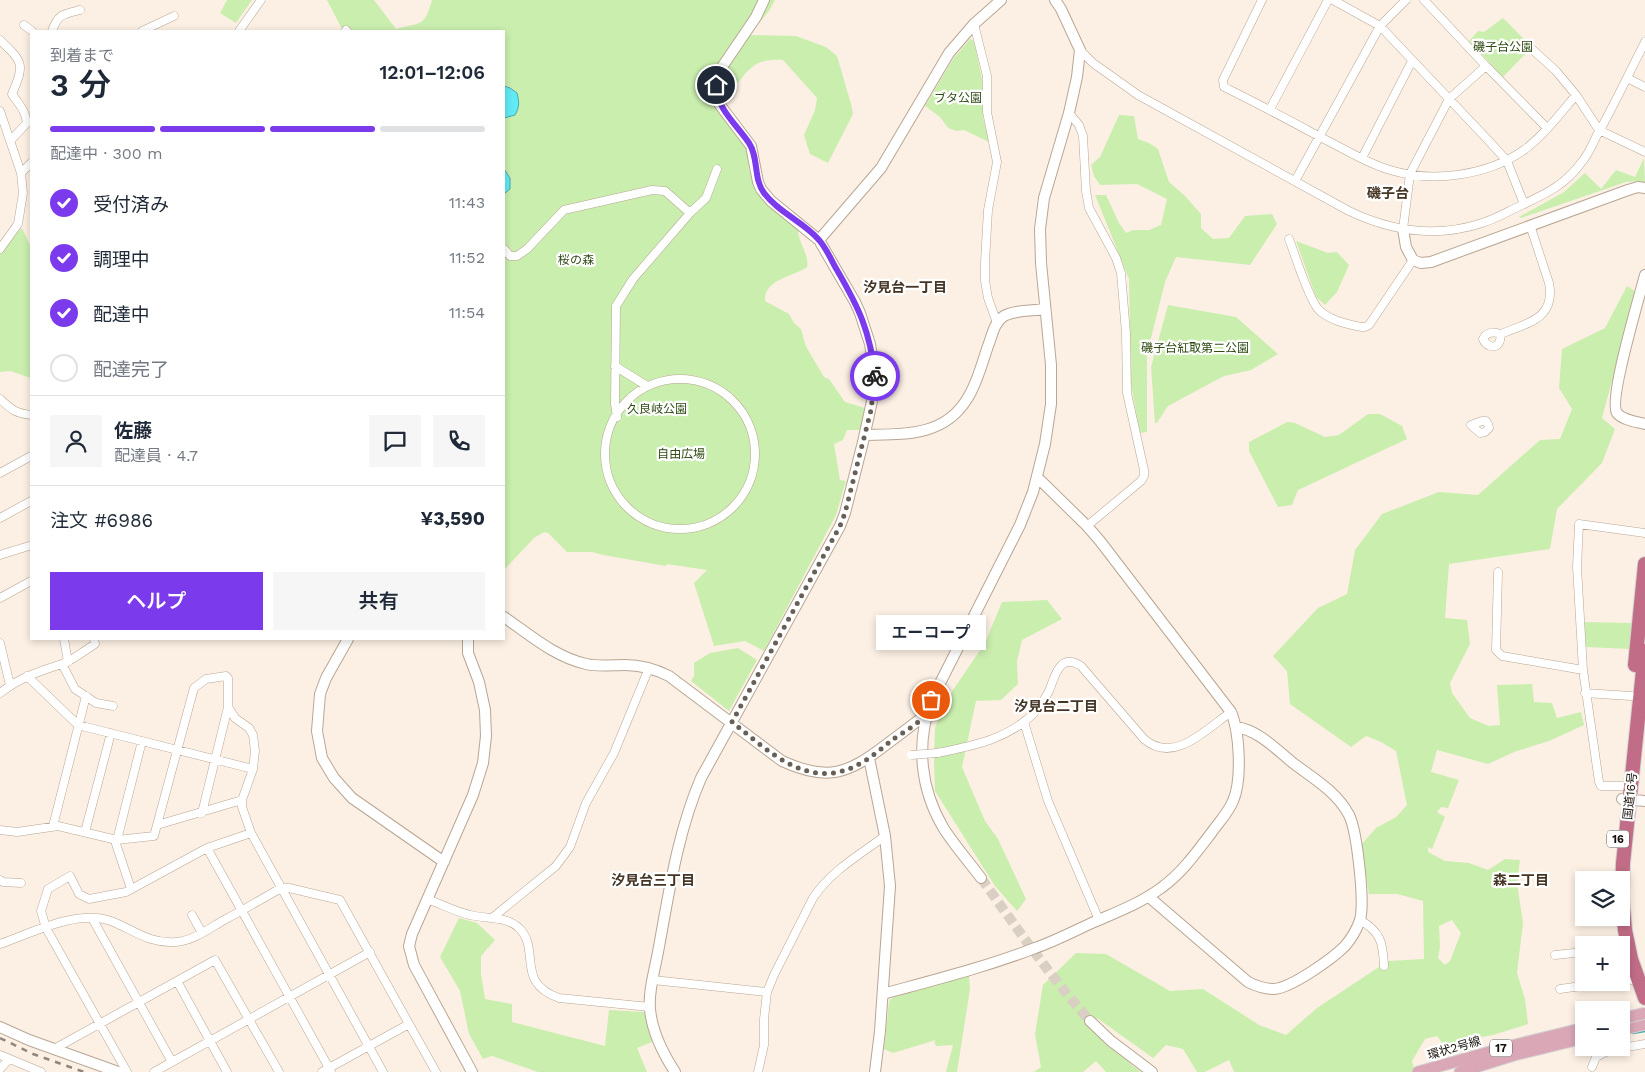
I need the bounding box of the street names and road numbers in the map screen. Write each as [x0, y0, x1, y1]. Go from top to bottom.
street label: 国道16号 [1621, 771, 1639, 821]
road number: 16 [1607, 831, 1629, 848]
street label: 環状2号線 [1426, 1034, 1482, 1062]
road number: 17 [1490, 1040, 1512, 1056]

